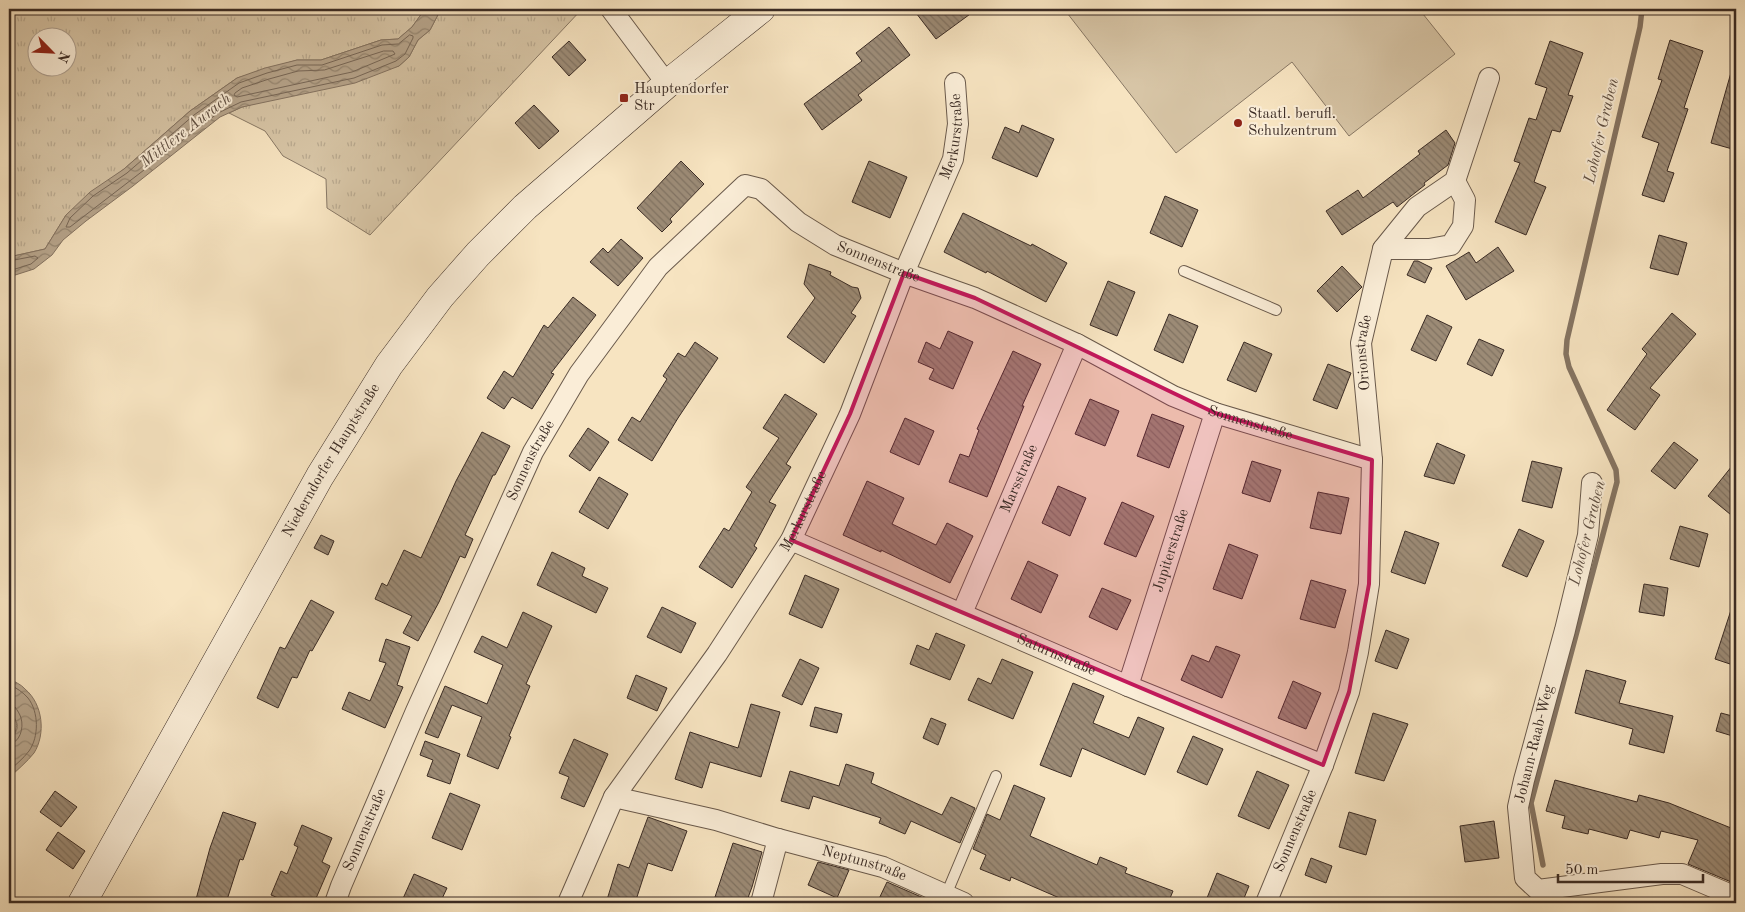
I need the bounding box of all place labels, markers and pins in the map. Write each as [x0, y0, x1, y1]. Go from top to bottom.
place label: Hauptendorfer Str [634, 82, 729, 114]
marker: Hauptendorfer Str [618, 92, 630, 104]
place label: Staatl. berufl. Schulzentrum [1248, 107, 1337, 139]
marker: Staatl. berufl. Schulzentrum [1232, 117, 1244, 129]

